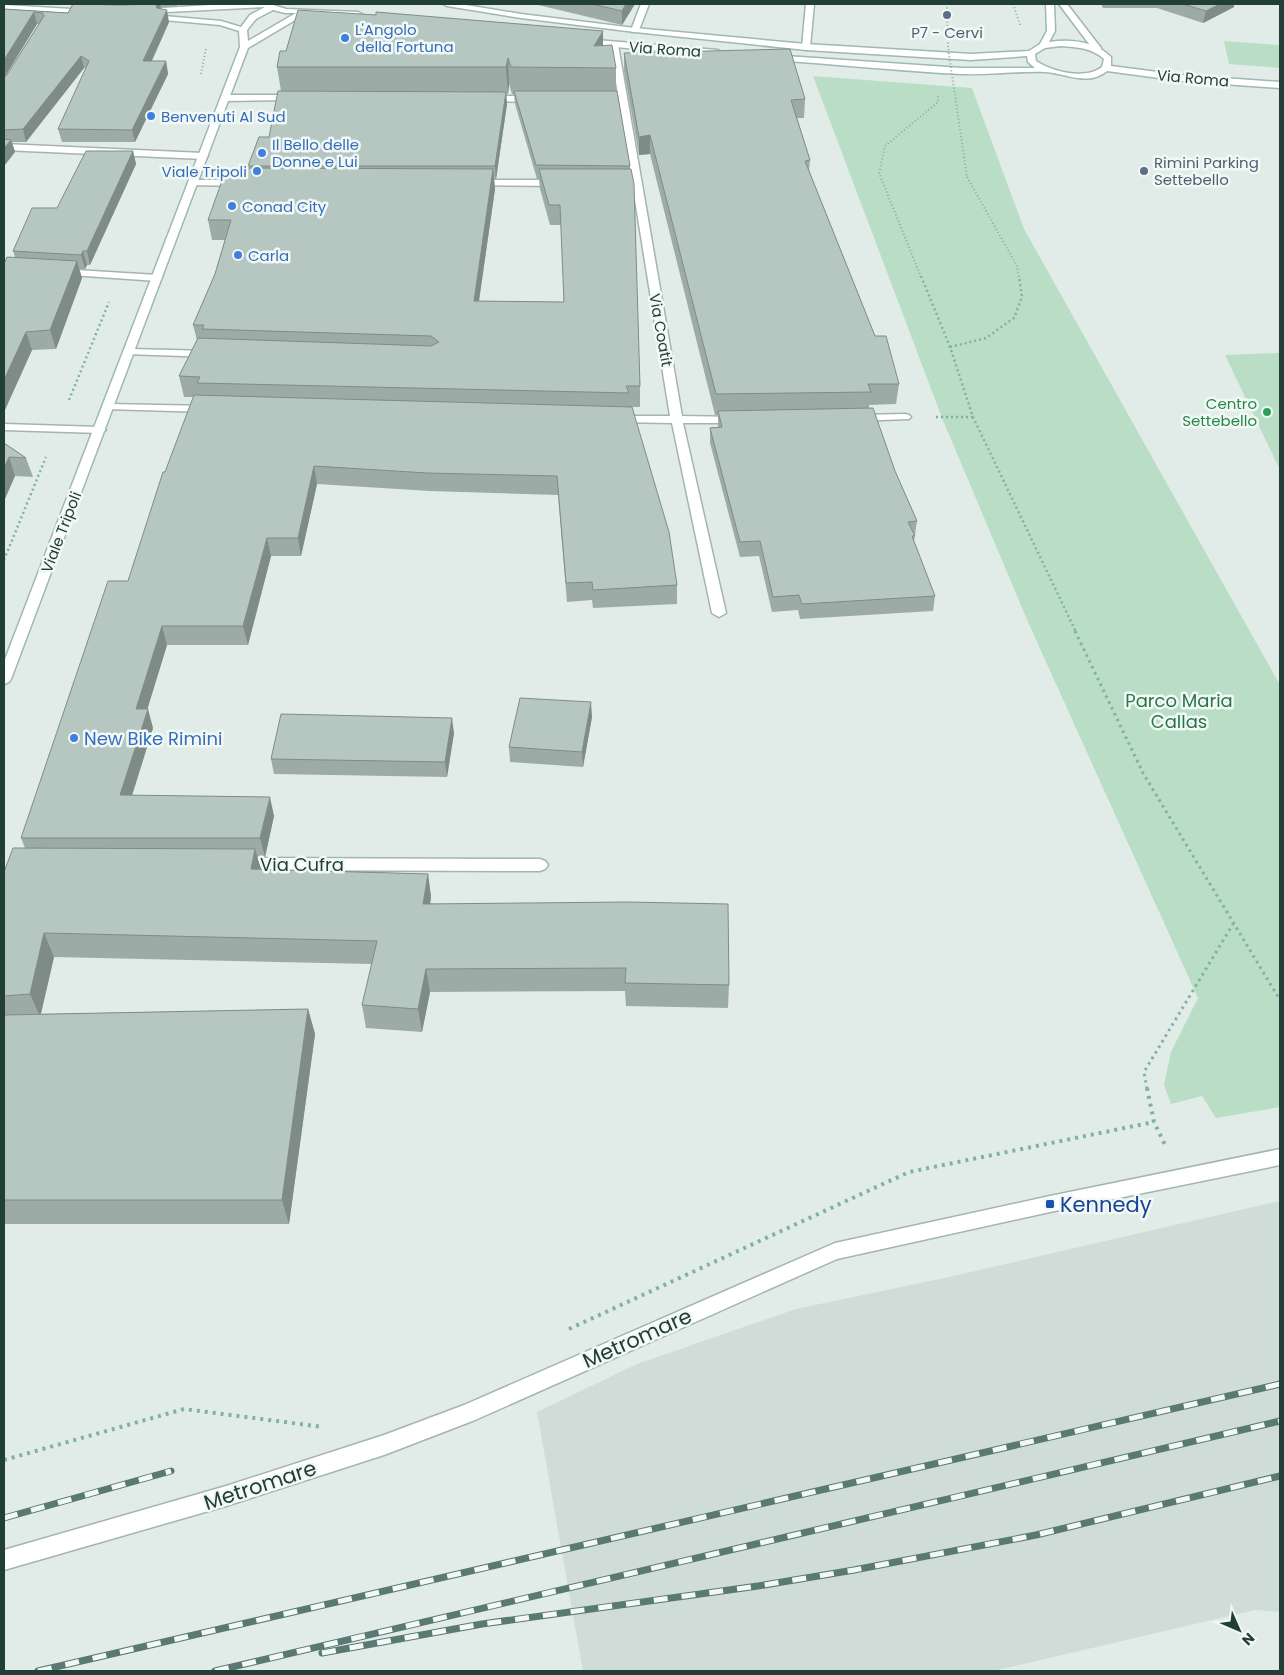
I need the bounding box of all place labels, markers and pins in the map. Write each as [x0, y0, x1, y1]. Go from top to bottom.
marker: P7 - Cervi [941, 9, 953, 21]
place label: L'Angolo della Fortuna [355, 19, 454, 57]
place label: P7 - Cervi [911, 22, 983, 43]
marker: L'Angolo della Fortuna [339, 32, 351, 44]
place label: Benvenuti Al Sud [161, 106, 286, 127]
marker: Benvenuti Al Sud [145, 110, 157, 122]
place label: Il Bello delle Donne e Lui [272, 134, 359, 172]
marker: Il Bello delle Donne e Lui [256, 147, 268, 159]
place label: Rimini Parking Settebello [1154, 152, 1259, 190]
place label: Viale Tripoli [162, 161, 247, 182]
marker: Viale Tripoli [251, 165, 263, 177]
marker: Rimini Parking Settebello [1138, 165, 1150, 177]
place label: Conad City [242, 196, 327, 217]
marker: Conad City [226, 200, 238, 212]
place label: Carla [248, 245, 289, 266]
marker: Carla [232, 249, 244, 261]
place label: Centro Settebello [1182, 393, 1257, 431]
marker: Centro Settebello [1261, 406, 1273, 418]
place label: New Bike Rimini [84, 726, 222, 751]
marker: New Bike Rimini [68, 732, 80, 744]
place label: Kennedy [1060, 1190, 1152, 1219]
marker: Kennedy [1044, 1198, 1056, 1210]

